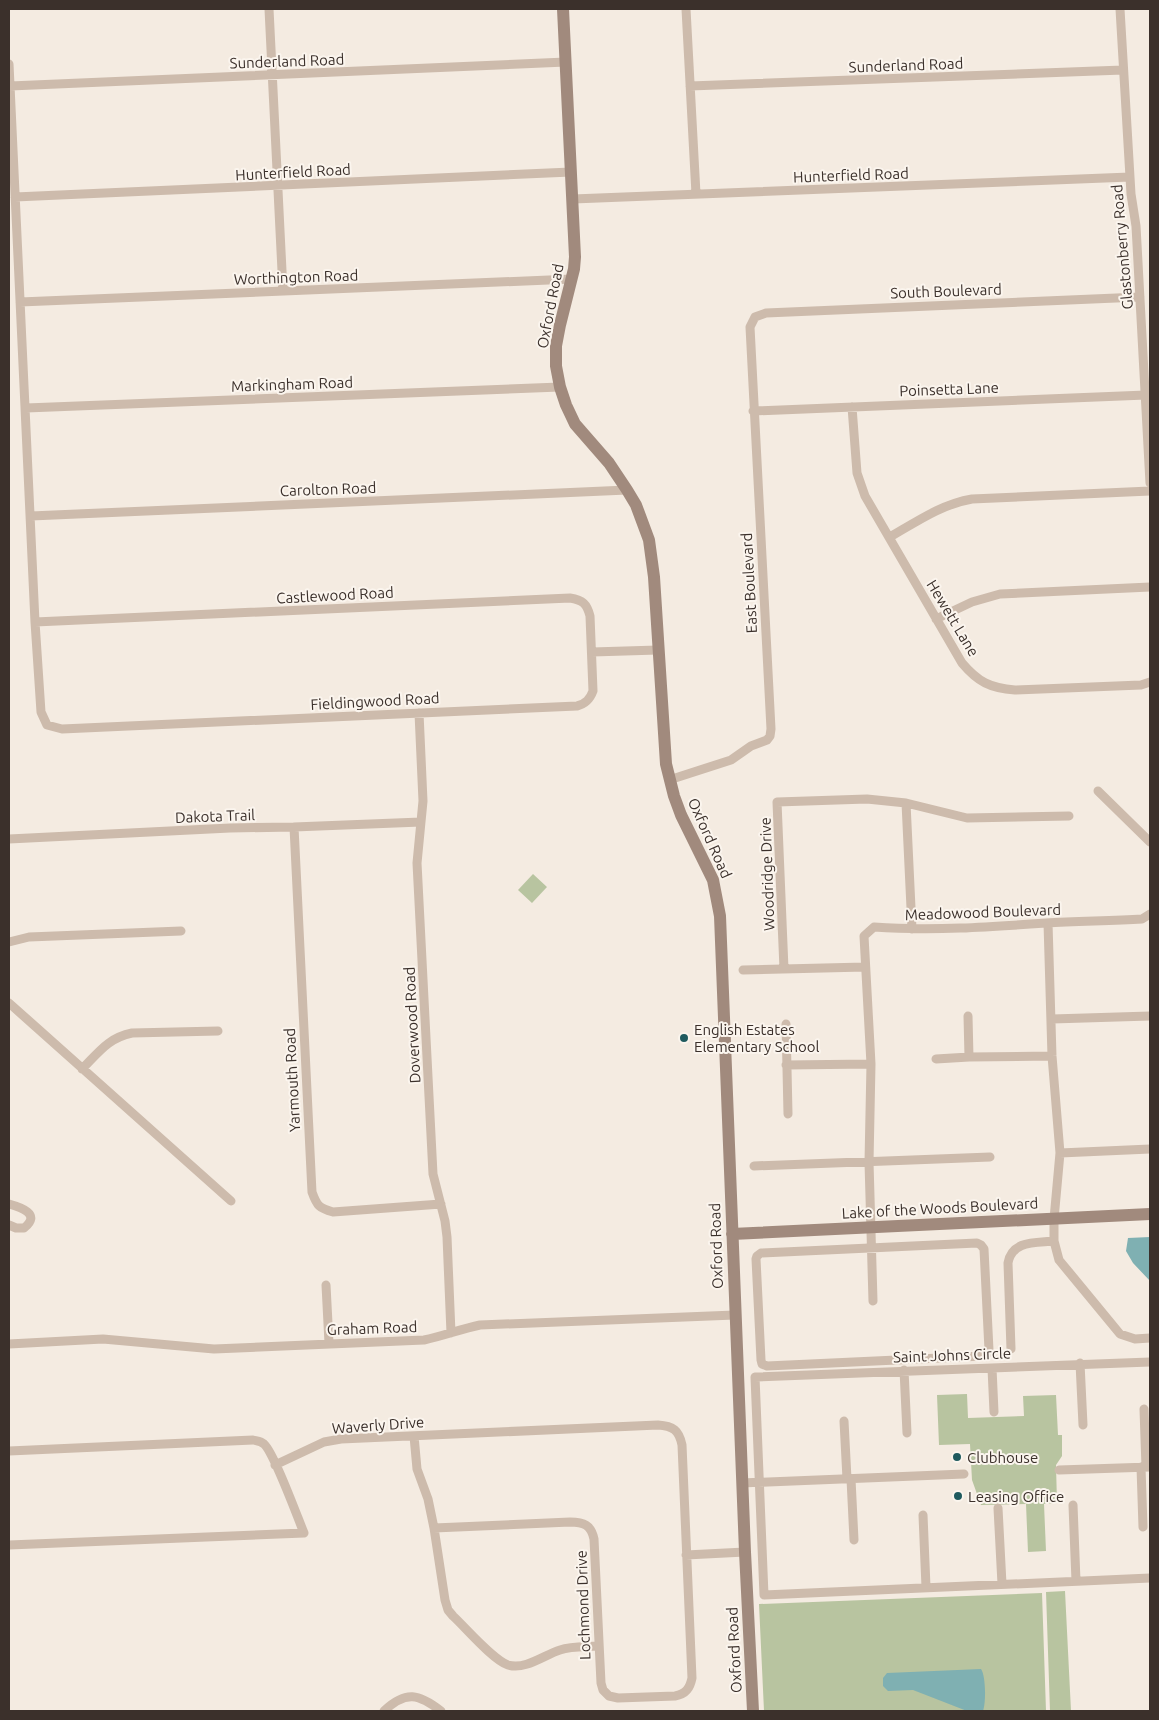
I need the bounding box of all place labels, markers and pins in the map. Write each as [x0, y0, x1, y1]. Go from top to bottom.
place label: English Estates Elementary School [694, 1021, 820, 1055]
marker: English Estates Elementary School [678, 1032, 690, 1044]
place label: Clubhouse [967, 1449, 1038, 1466]
marker: Clubhouse [951, 1451, 963, 1463]
place label: Leasing Office [968, 1488, 1064, 1505]
marker: Leasing Office [952, 1490, 964, 1502]

